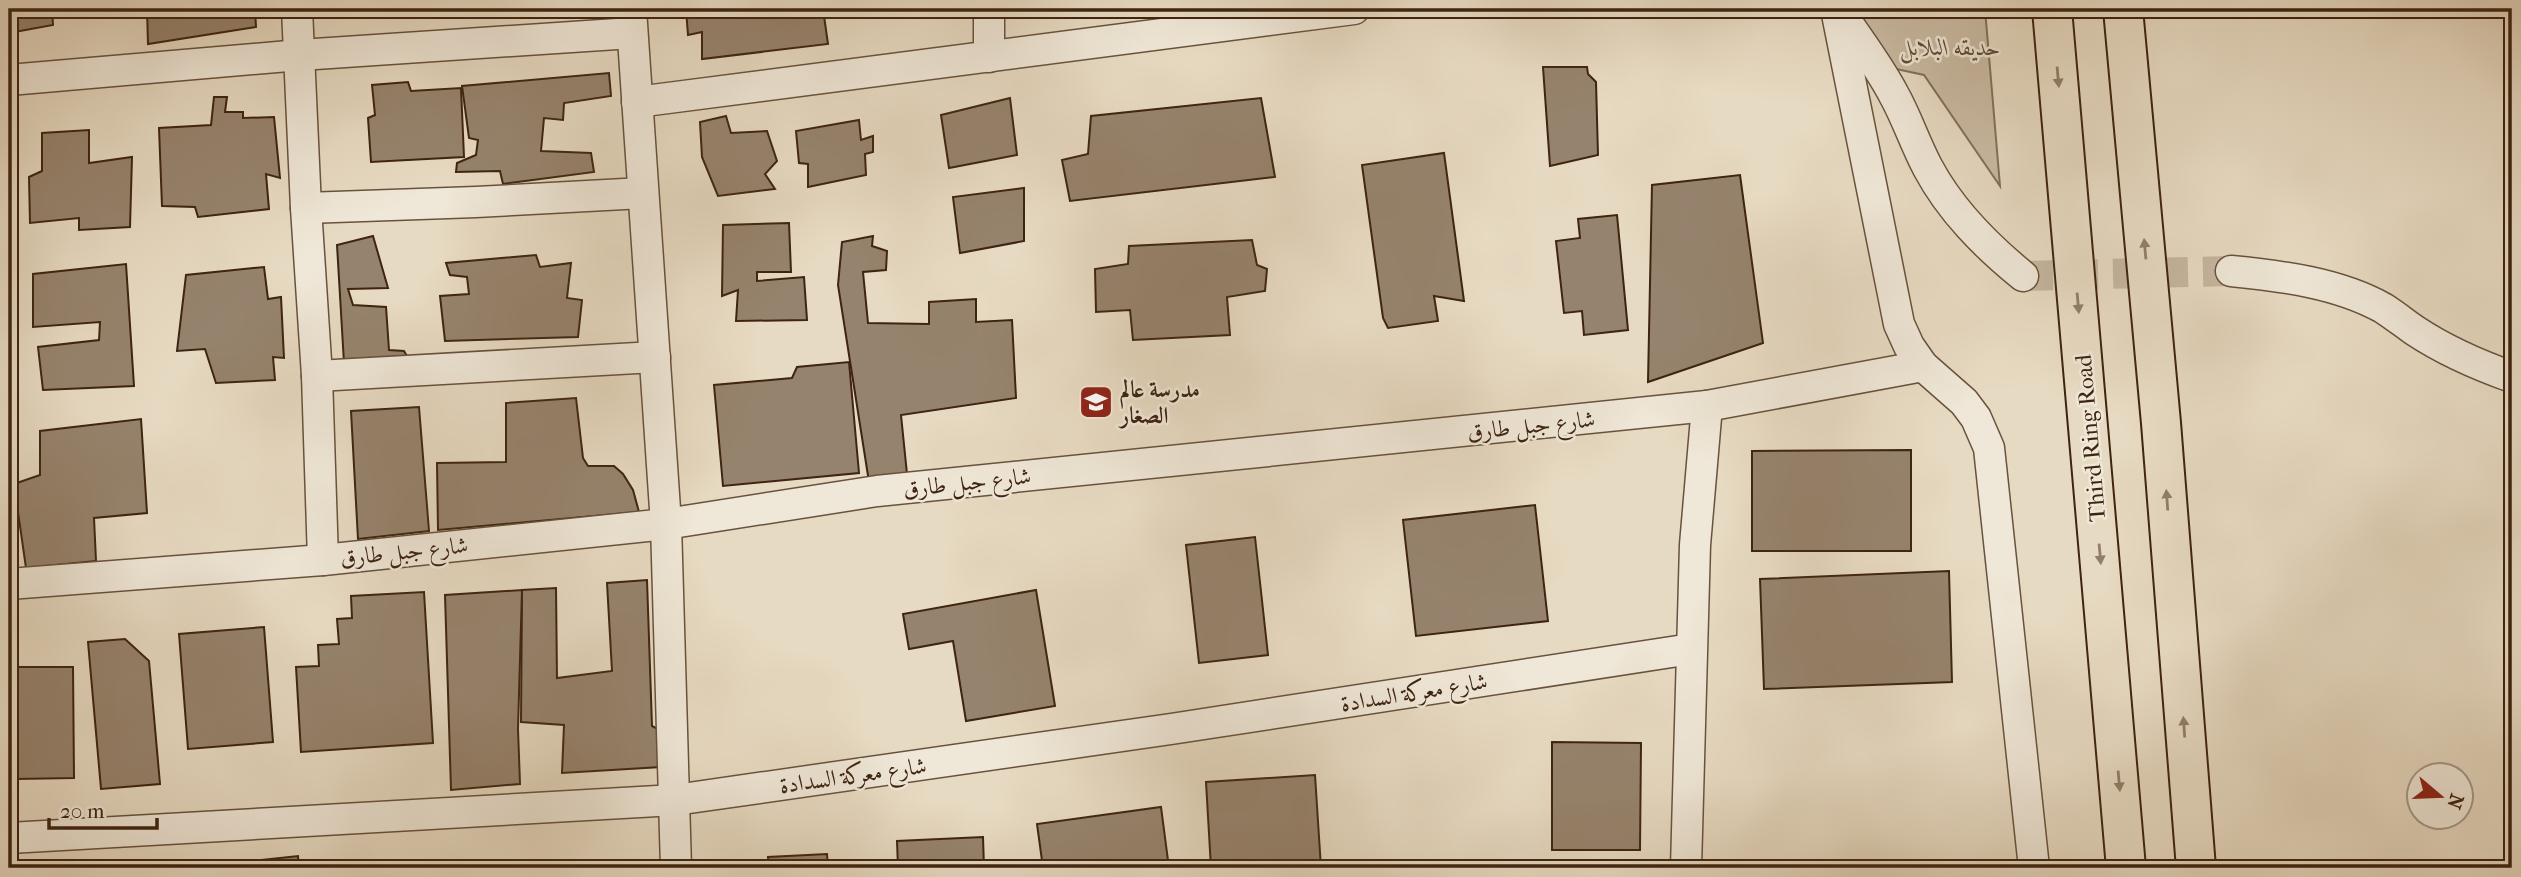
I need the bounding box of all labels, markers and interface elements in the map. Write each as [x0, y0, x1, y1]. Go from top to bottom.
park label: حديقه البلابل [1899, 34, 2001, 64]
one-way arrow [2053, 66, 2064, 88]
one-way arrow [2139, 238, 2150, 260]
one-way arrow [2073, 293, 2084, 315]
street label: Third Ring Road [2070, 353, 2111, 523]
place label: مدرسة عالم الصغار [1117, 376, 1200, 429]
school or university icon: مدرسة عالم الصغار [1077, 383, 1115, 421]
street label: شارع جبل طارق [1466, 405, 1597, 452]
street label: شارع جبل طارق [902, 462, 1033, 509]
one-way arrow [2161, 489, 2172, 511]
street label: شارع جبل طارق [339, 531, 470, 578]
one-way arrow [2095, 544, 2106, 566]
street label: شارع معركة السدادة [1339, 667, 1490, 723]
one-way arrow [2179, 716, 2190, 738]
street label: شارع معركة السدادة [778, 751, 929, 805]
north arrow [2406, 762, 2476, 832]
one-way arrow [2114, 770, 2125, 792]
scale bar [49, 786, 158, 830]
text: N [2442, 791, 2468, 812]
text: 20 m [60, 799, 105, 823]

